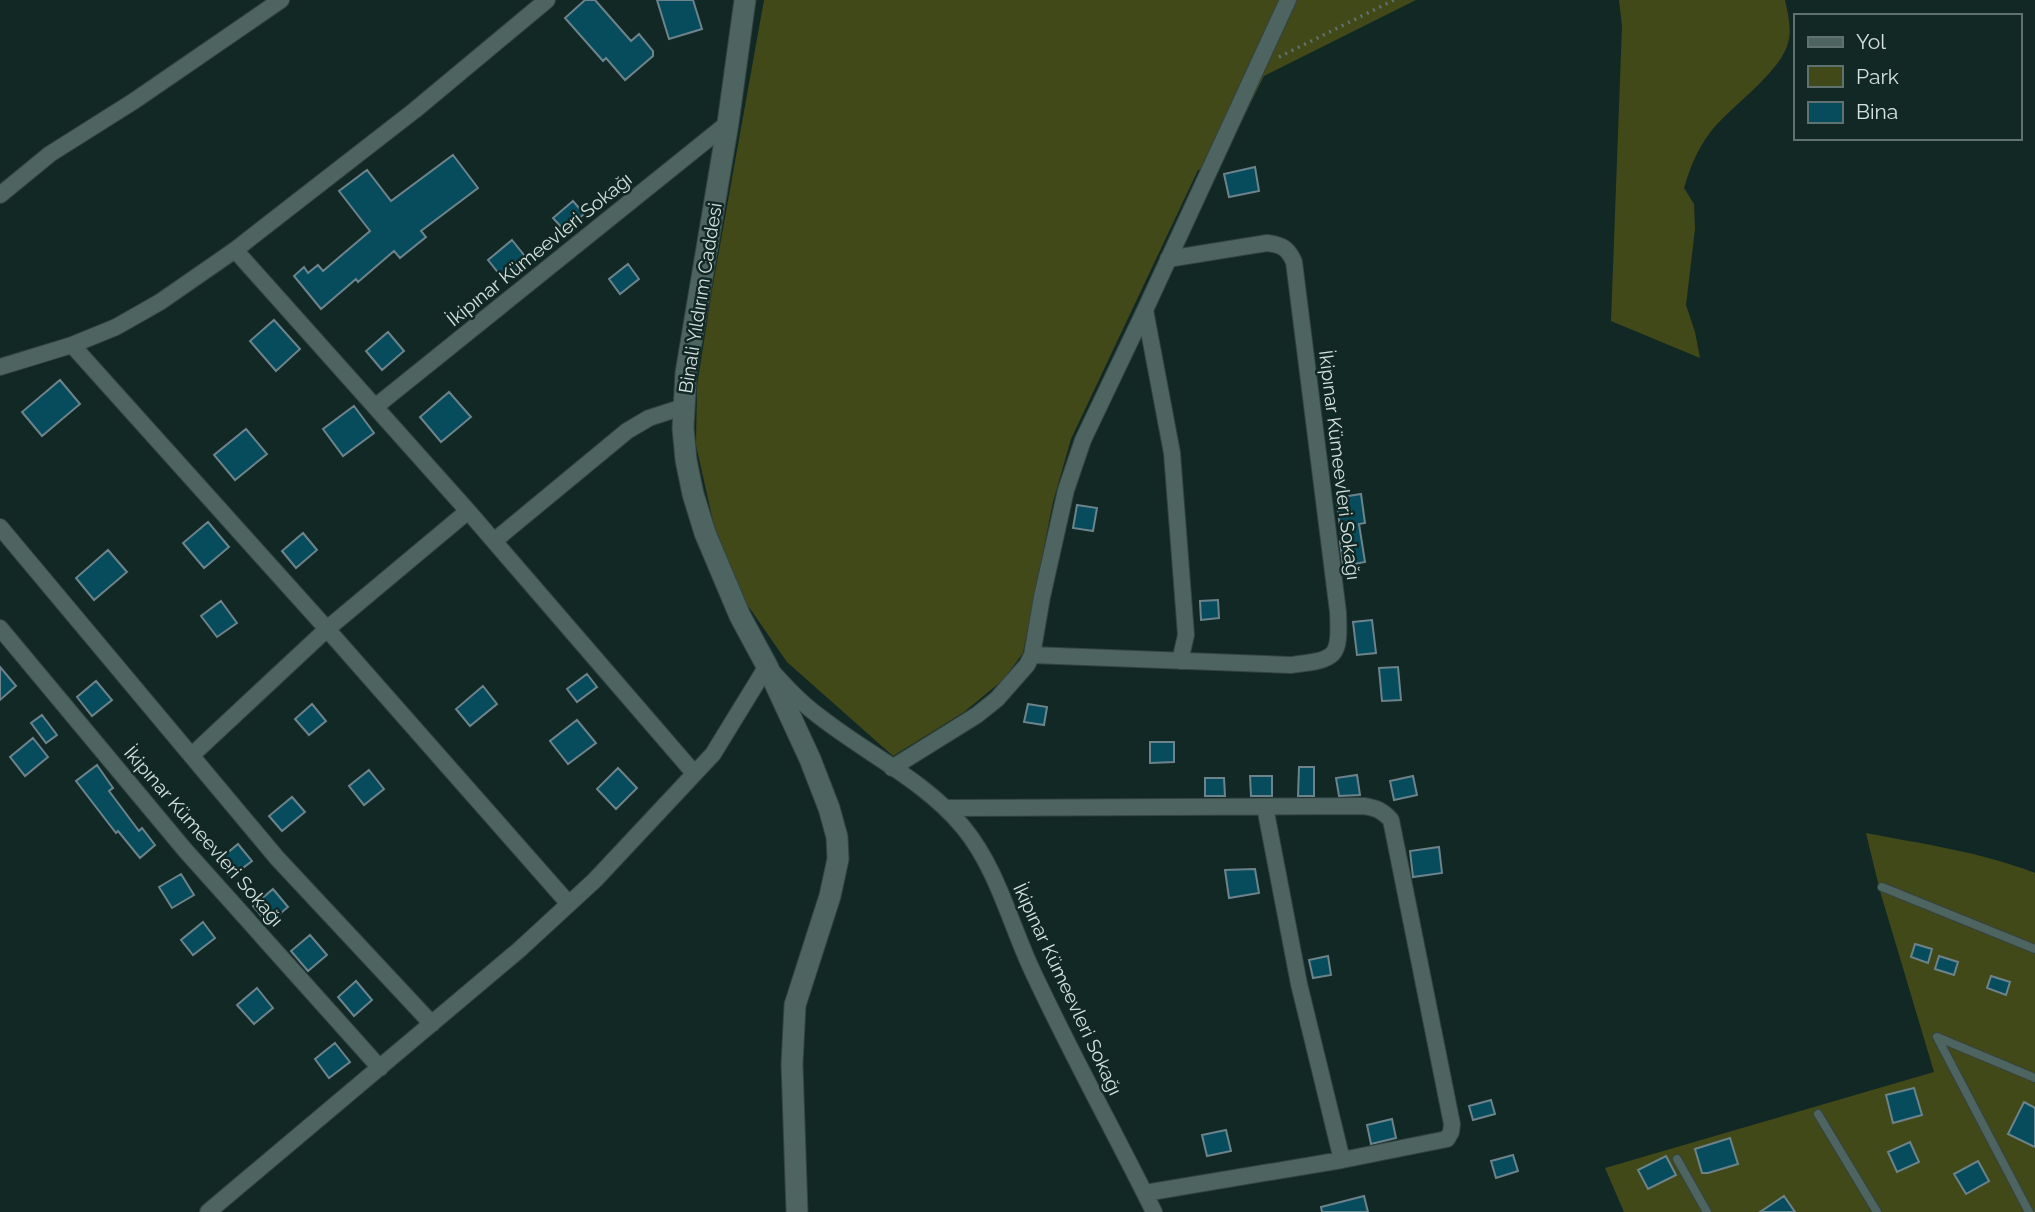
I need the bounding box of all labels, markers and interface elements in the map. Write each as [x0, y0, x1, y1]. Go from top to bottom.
legend [1794, 14, 2021, 140]
text: Yol [1856, 29, 1886, 54]
text: Park [1856, 64, 1899, 89]
text: Bina [1856, 99, 1898, 124]
street label: İkipınar Kümeevleri Sokağı [442, 168, 636, 330]
street label: Binali Yıldırım Caddesi [674, 201, 726, 395]
street label: İkipınar Kümeevleri Sokağı [1315, 349, 1365, 581]
street label: İkipınar Kümeevleri Sokağı [120, 742, 288, 930]
street label: İkipınar Kümeevleri Sokağı [1009, 880, 1127, 1098]

